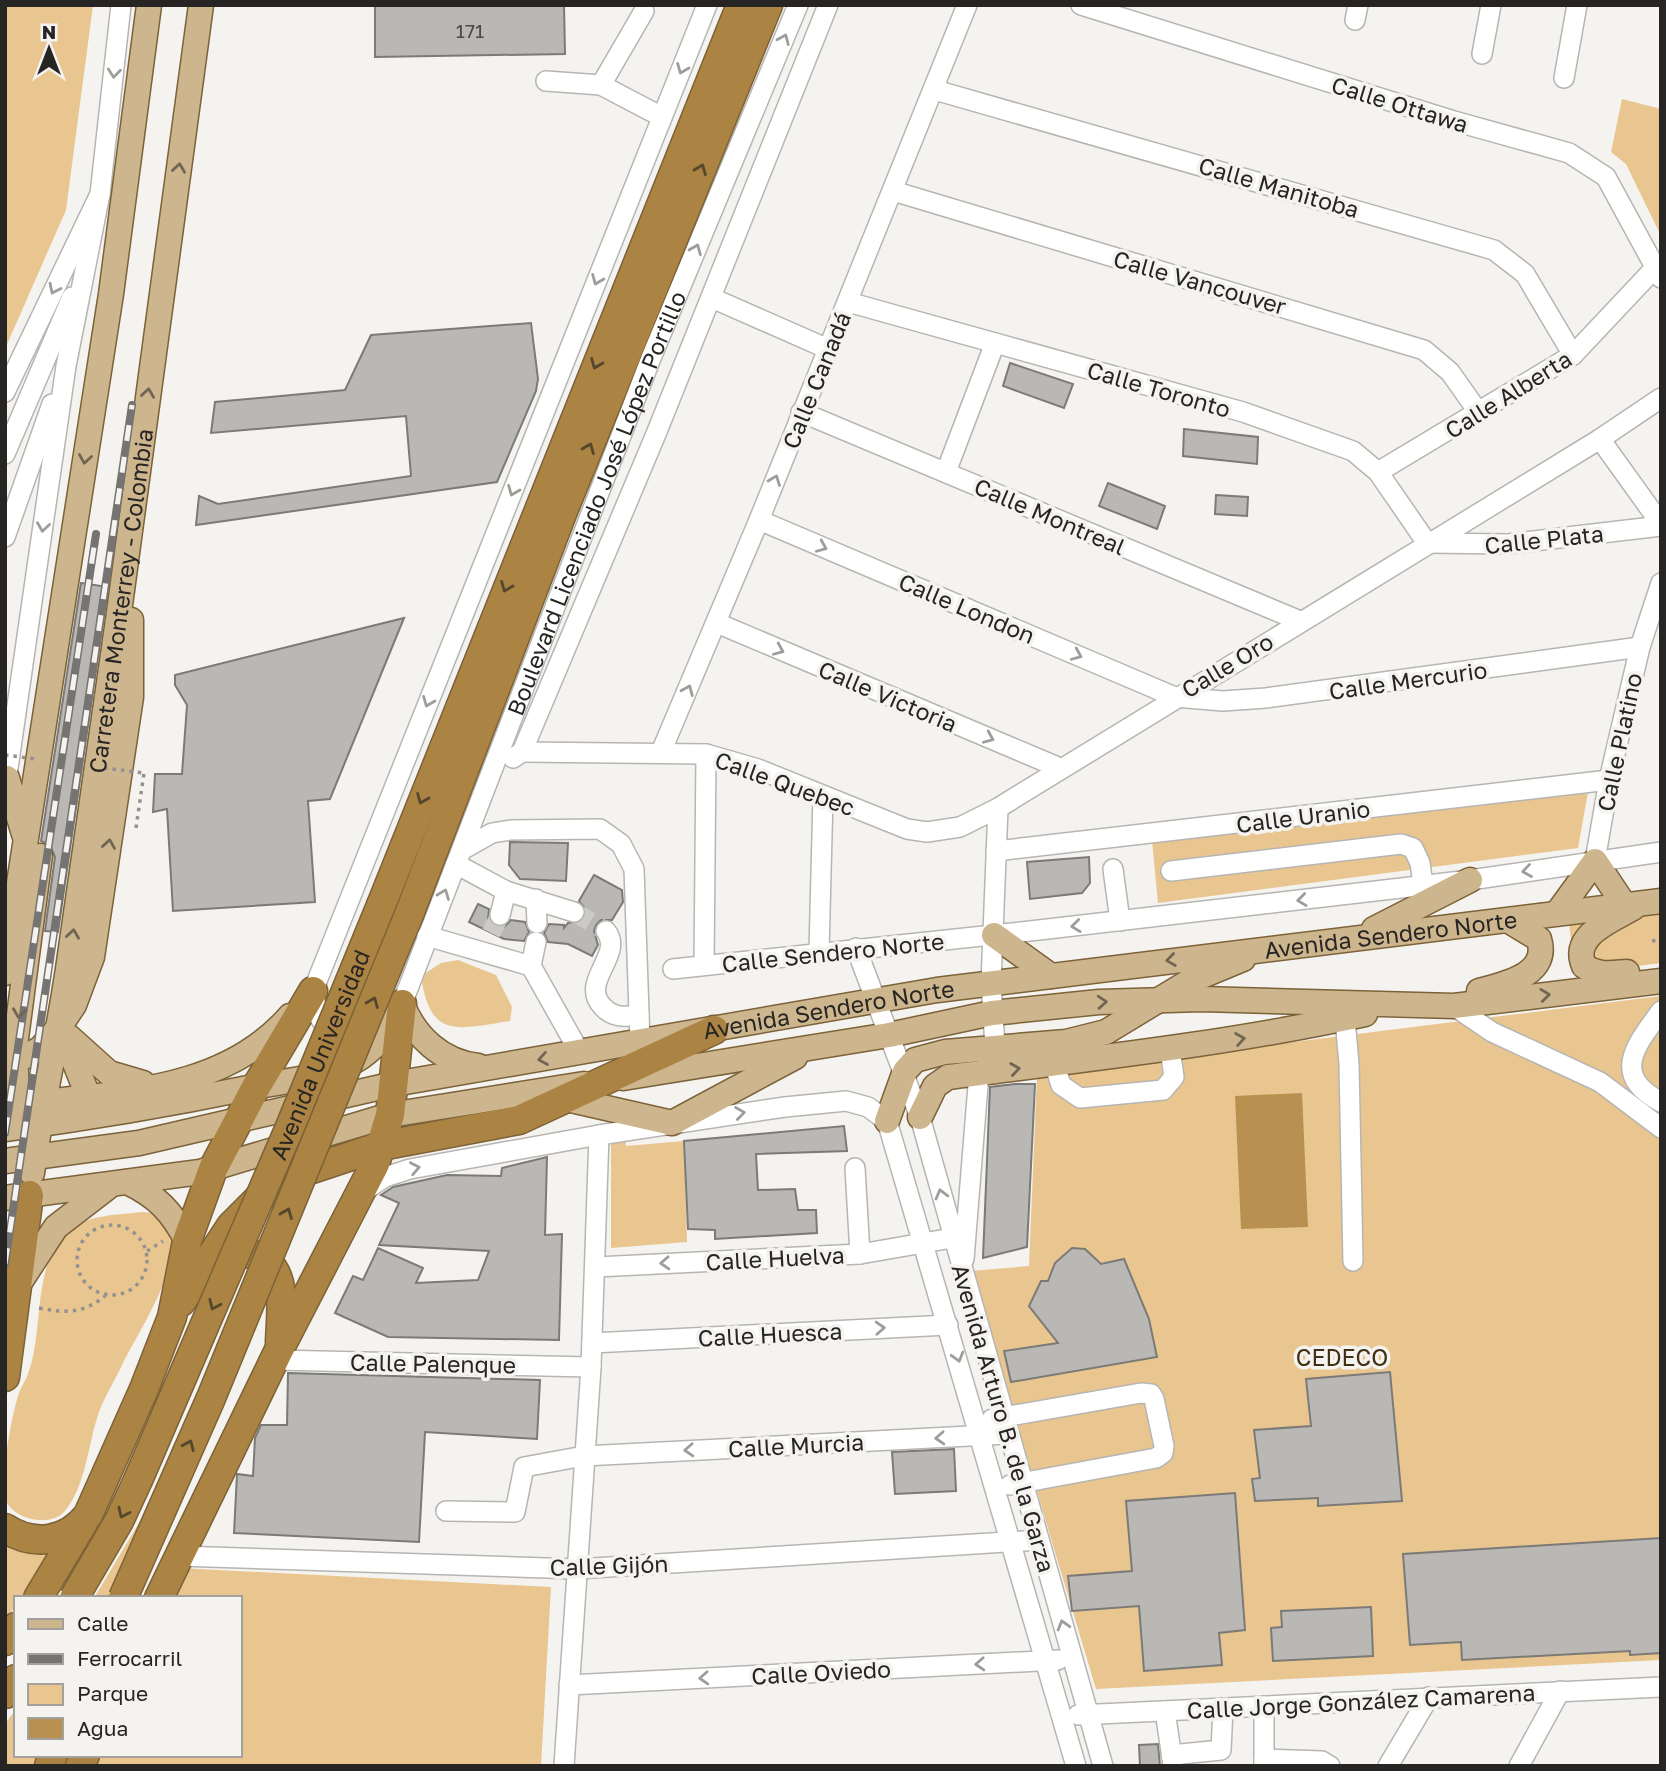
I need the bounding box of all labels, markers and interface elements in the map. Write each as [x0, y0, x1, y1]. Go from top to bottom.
north arrow [14, 14, 84, 84]
house number: 171 [456, 19, 484, 42]
text: N [42, 20, 56, 43]
one-way arrow [776, 34, 790, 46]
one-way arrow [676, 62, 690, 74]
one-way arrow [106, 67, 121, 79]
street label: Calle Ottawa [1328, 70, 1472, 138]
street label: Calle Manitoba [1196, 151, 1362, 223]
one-way arrow [172, 162, 187, 174]
one-way arrow [693, 163, 707, 175]
one-way arrow [688, 244, 702, 256]
street label: Calle Vancouver [1110, 244, 1290, 320]
one-way arrow [592, 273, 606, 285]
one-way arrow [49, 282, 63, 294]
street label: Boulevard Licenciado José López Portillo [501, 287, 691, 719]
street label: Calle Canadá [776, 307, 856, 453]
street label: Calle Alberta [1440, 344, 1576, 444]
street label: Calle Toronto [1084, 355, 1234, 423]
one-way arrow [590, 357, 604, 369]
one-way arrow [140, 387, 155, 399]
street label: Carretera Monterrey - Colombia [82, 427, 158, 775]
one-way arrow [580, 443, 594, 455]
one-way arrow [78, 453, 93, 465]
street label: Calle Montreal [970, 472, 1130, 560]
one-way arrow [767, 474, 781, 486]
one-way arrow [507, 484, 521, 496]
street label: Calle Plata [1483, 519, 1605, 559]
one-way arrow [35, 521, 50, 533]
one-way arrow [815, 539, 828, 553]
street label: Calle London [895, 567, 1039, 649]
one-way arrow [500, 581, 514, 593]
street label: Calle Oro [1176, 627, 1278, 703]
one-way arrow [772, 642, 785, 656]
one-way arrow [1070, 647, 1082, 661]
street label: Calle Victoria [815, 654, 961, 738]
street label: Calle Mercurio [1327, 655, 1489, 705]
street label: Calle Platino [1591, 670, 1647, 814]
one-way arrow [680, 685, 694, 697]
one-way arrow [423, 696, 437, 708]
one-way arrow [982, 730, 994, 744]
street label: Calle Quebec [711, 745, 859, 821]
one-way arrow [417, 793, 431, 805]
street label: Calle Uranio [1234, 794, 1372, 838]
one-way arrow [101, 838, 116, 850]
one-way arrow [1522, 863, 1533, 878]
one-way arrow [436, 889, 450, 901]
one-way arrow [1296, 892, 1308, 907]
street label: Avenida Sendero Norte [1263, 905, 1519, 964]
one-way arrow [1070, 918, 1081, 933]
street label: Calle Sendero Norte [720, 926, 946, 978]
one-way arrow [66, 928, 81, 940]
street label: Avenida Universidad [264, 945, 375, 1164]
one-way arrow [1165, 952, 1177, 967]
street label: Avenida Sendero Norte [701, 974, 956, 1044]
one-way arrow [1539, 987, 1550, 1002]
one-way arrow [1097, 995, 1108, 1010]
one-way arrow [365, 997, 379, 1010]
one-way arrow [12, 1007, 27, 1019]
one-way arrow [1234, 1032, 1246, 1047]
one-way arrow [537, 1051, 549, 1066]
one-way arrow [1009, 1062, 1021, 1077]
one-way arrow [734, 1106, 746, 1121]
one-way arrow [409, 1162, 421, 1177]
one-way arrow [935, 1188, 949, 1200]
one-way arrow [278, 1208, 292, 1220]
street label: Calle Huelva [705, 1240, 845, 1276]
one-way arrow [660, 1256, 671, 1271]
street label: Avenida Arturo B. de la Garza [947, 1261, 1061, 1575]
one-way arrow [208, 1298, 222, 1310]
street label: Calle Huesca [697, 1316, 843, 1352]
one-way arrow [875, 1321, 886, 1336]
park label: CEDECO [1296, 1343, 1388, 1371]
street label: Calle Palenque [350, 1348, 516, 1378]
one-way arrow [949, 1351, 964, 1363]
street label: Calle Murcia [727, 1427, 865, 1463]
one-way arrow [934, 1430, 945, 1445]
one-way arrow [181, 1440, 195, 1453]
one-way arrow [683, 1443, 694, 1458]
one-way arrow [117, 1506, 131, 1518]
street label: Calle Gijón [549, 1549, 669, 1581]
legend [14, 1596, 242, 1757]
text: Calle [77, 1610, 129, 1636]
one-way arrow [1057, 1619, 1072, 1631]
text: Ferrocarril [77, 1645, 182, 1671]
street label: Calle Oviedo [751, 1654, 891, 1690]
one-way arrow [974, 1656, 985, 1671]
one-way arrow [698, 1670, 709, 1685]
street label: Calle Jorge González Camarena [1186, 1678, 1536, 1724]
text: Parque [77, 1680, 148, 1706]
text: Agua [77, 1715, 128, 1741]

